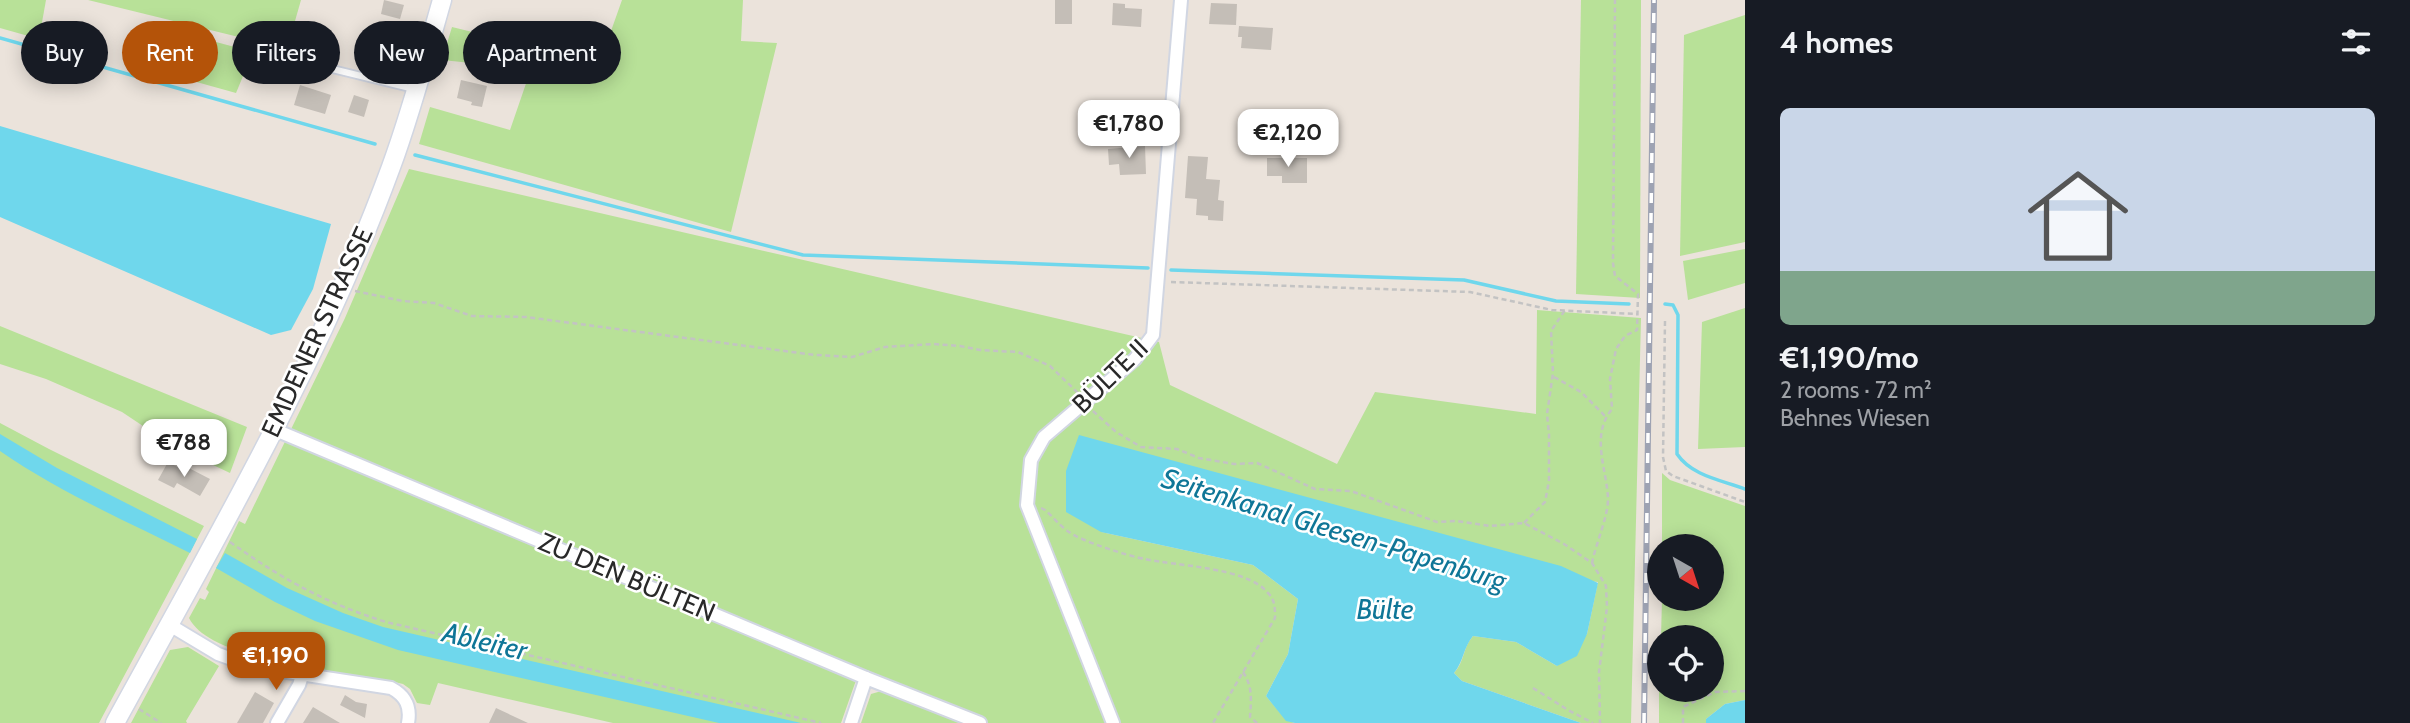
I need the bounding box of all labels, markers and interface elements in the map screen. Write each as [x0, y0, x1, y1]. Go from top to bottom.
chip: Buy [21, 21, 108, 84]
chip: Rent [122, 21, 218, 84]
chip: Filters [232, 21, 340, 84]
chip: New [354, 21, 449, 84]
chip: Apartment [463, 21, 621, 84]
icon: filters [2337, 23, 2375, 61]
text: 4 homes [1780, 24, 1893, 61]
pin: €1,780 [1072, 100, 1186, 160]
text: €1,780 [1094, 109, 1164, 137]
pin: €2,120 [1231, 110, 1345, 169]
text: €2,120 [1254, 118, 1322, 146]
icon: home [2015, 153, 2141, 279]
street label: EMDENER STRASSE [254, 222, 380, 442]
street label: BÜLTE II [1065, 332, 1155, 420]
text: €1,190/mo [1780, 339, 1919, 376]
text: 2 rooms · 72 m² [1780, 376, 1932, 404]
text: Behnes Wiesen [1780, 404, 1930, 432]
pin: €788 [143, 420, 225, 479]
text: €788 [157, 428, 211, 456]
water label: Seitenkanal Gleesen-Papenburg [1158, 460, 1511, 598]
street label: ZU DEN BÜLTEN [534, 525, 720, 629]
north arrow [1647, 534, 1724, 611]
map controls [1647, 534, 1724, 702]
water label: Bülte [1356, 592, 1414, 626]
water label: Ableiter [438, 614, 532, 668]
button: locate [1647, 625, 1724, 702]
pin: €1,190 [219, 632, 333, 692]
text: €1,190 [243, 641, 309, 669]

